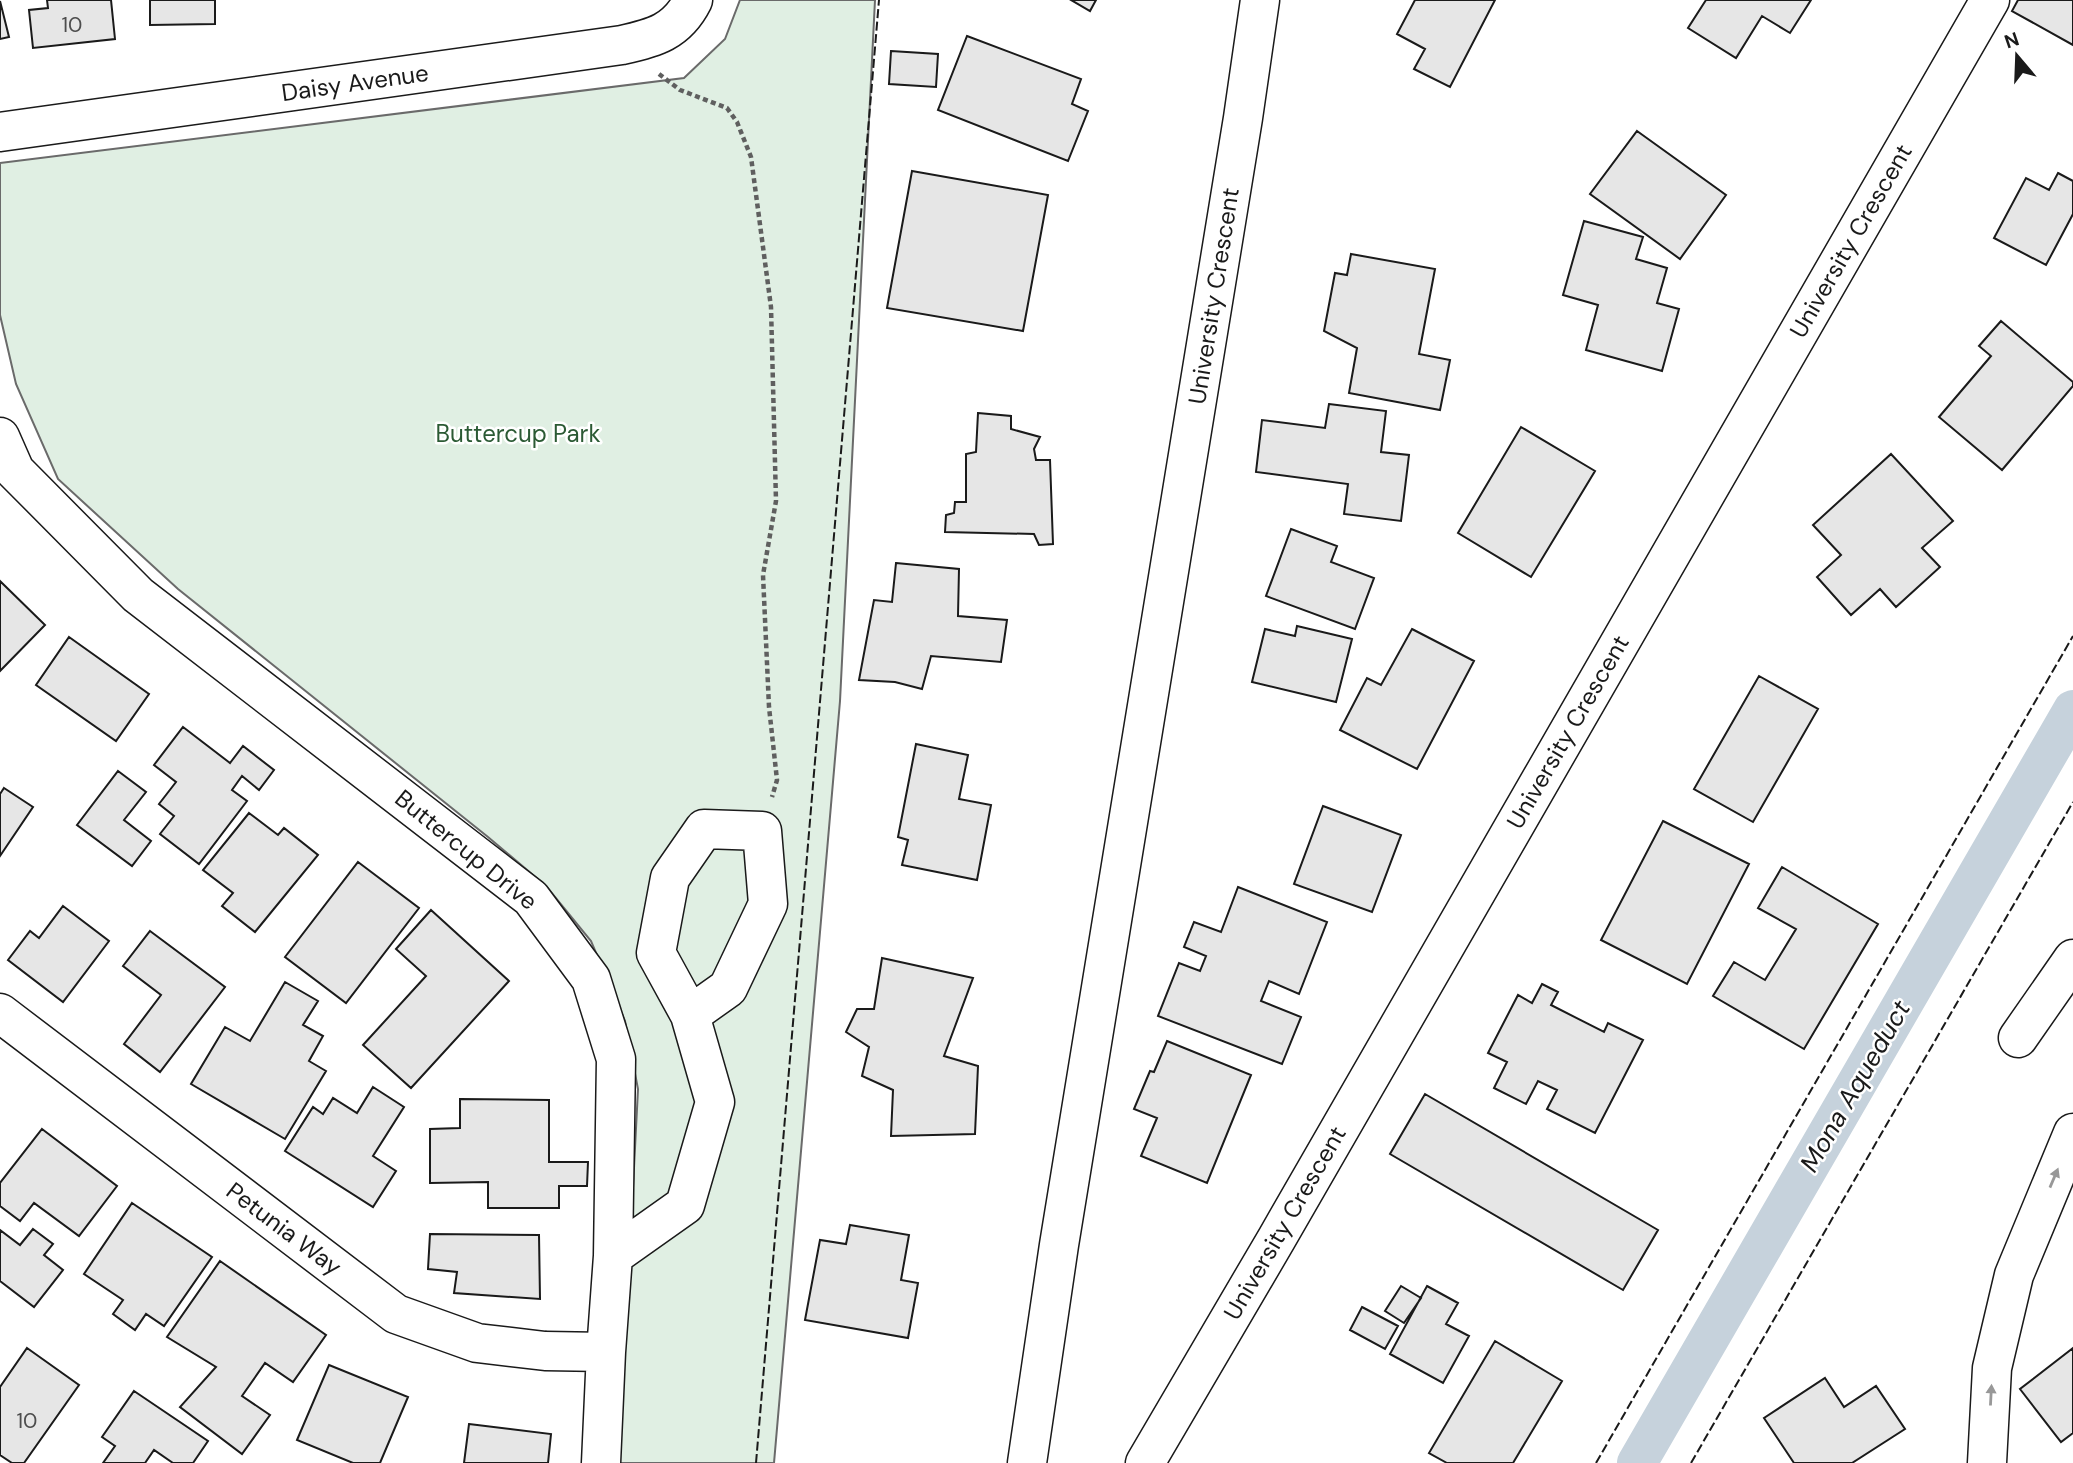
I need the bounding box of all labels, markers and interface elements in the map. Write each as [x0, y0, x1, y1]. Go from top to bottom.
house number: 10 [62, 11, 82, 39]
north arrow [1982, 21, 2052, 91]
text: N [2001, 26, 2022, 54]
street label: Daisy Avenue [279, 57, 430, 108]
street label: University Crescent [1782, 138, 1919, 343]
street label: University Crescent [1181, 186, 1246, 406]
park label: Buttercup Park [435, 418, 601, 449]
street label: University Crescent [1499, 629, 1636, 834]
street label: Buttercup Drive [389, 783, 544, 917]
water label: Mona Aqueduct [1792, 993, 1918, 1178]
street label: University Crescent [1216, 1120, 1353, 1325]
one-way arrow [2049, 1167, 2060, 1188]
street label: Petunia Way [220, 1175, 348, 1282]
one-way arrow [1985, 1384, 1996, 1406]
house number: 10 [17, 1407, 37, 1435]

